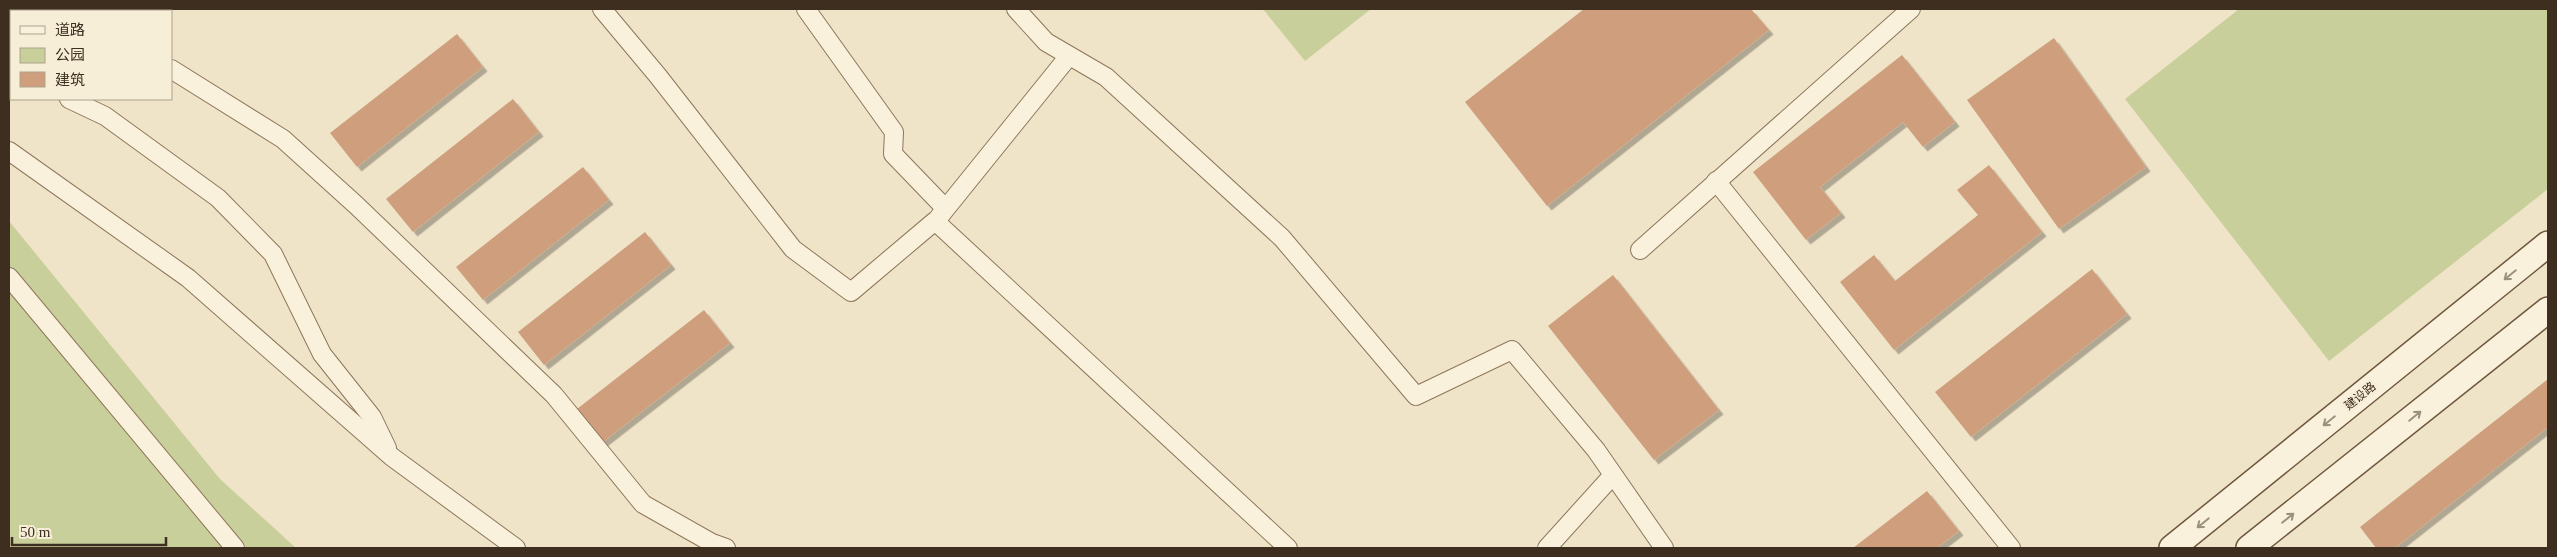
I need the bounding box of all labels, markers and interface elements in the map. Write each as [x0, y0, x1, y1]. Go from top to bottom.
legend [10, 10, 172, 100]
text: 道路 [55, 22, 85, 38]
text: 公园 [55, 47, 85, 63]
text: 建筑 [55, 72, 85, 88]
one-way arrow [2504, 269, 2517, 280]
street label: 建设路 [2342, 379, 2378, 413]
one-way arrow [2408, 411, 2421, 422]
one-way arrow [2323, 415, 2336, 426]
one-way arrow [2281, 512, 2294, 523]
scale bar [12, 514, 166, 546]
one-way arrow [2197, 517, 2210, 528]
text: 50 m [20, 524, 51, 540]

